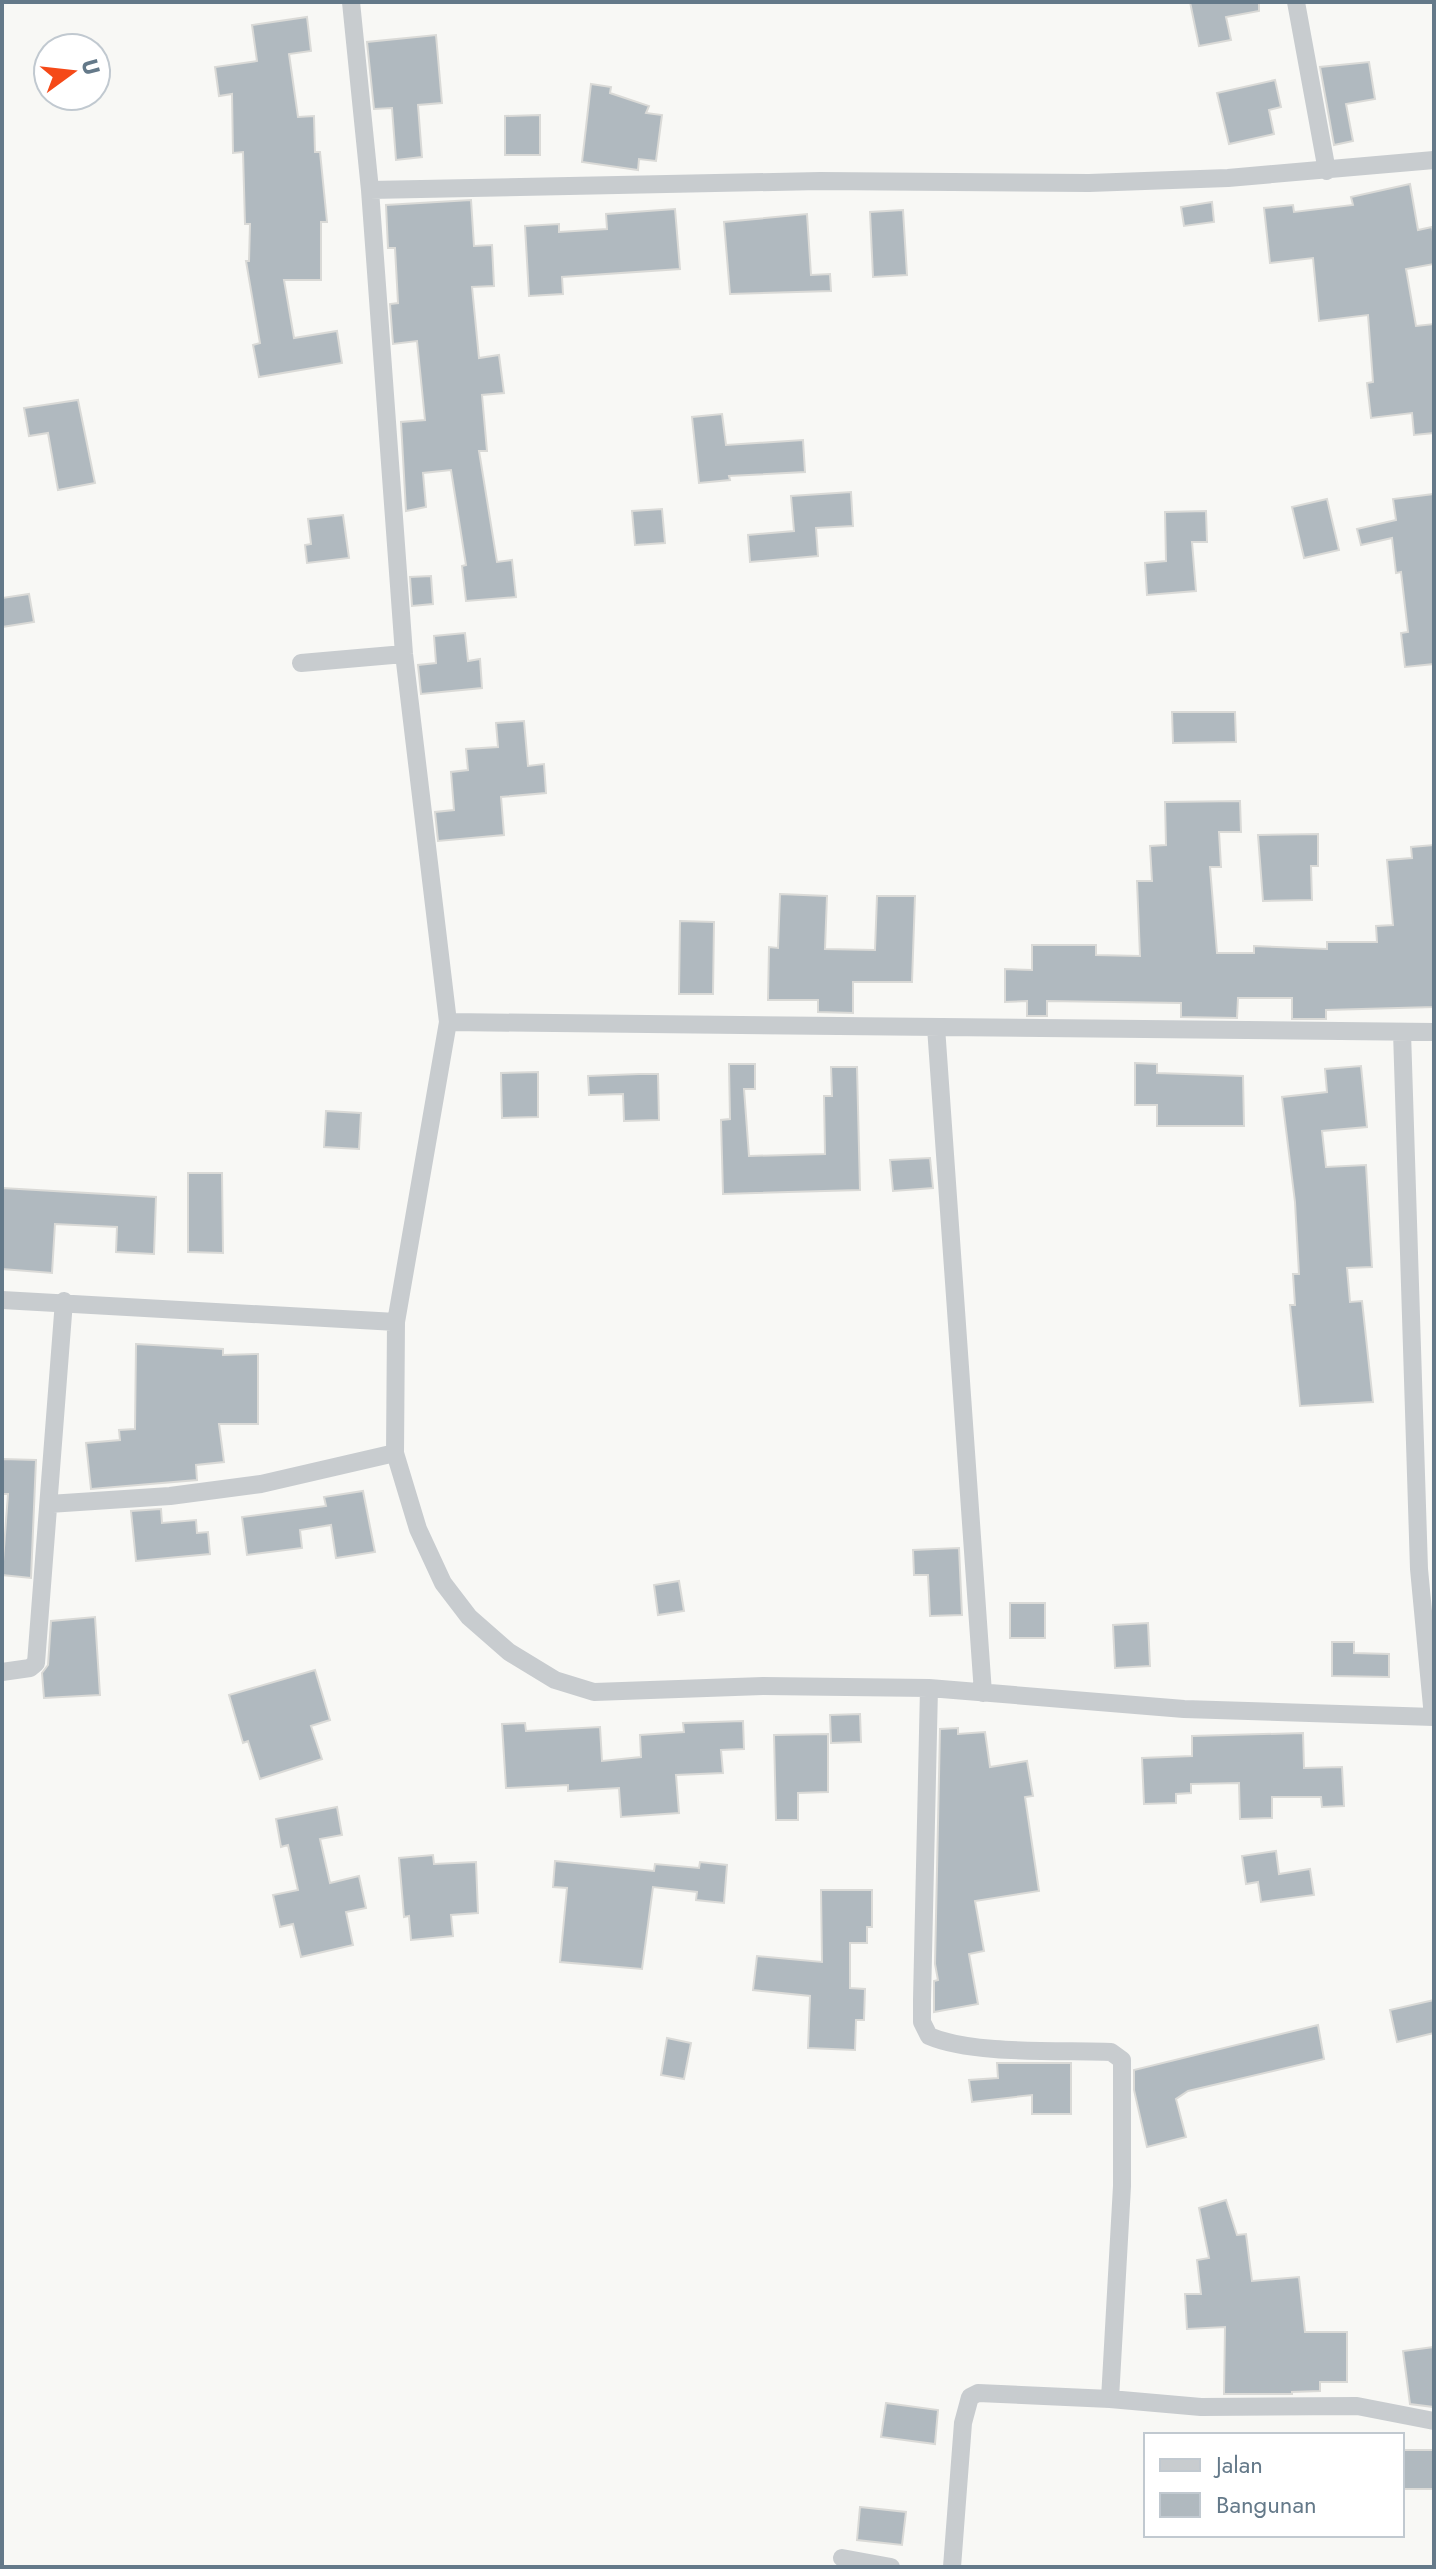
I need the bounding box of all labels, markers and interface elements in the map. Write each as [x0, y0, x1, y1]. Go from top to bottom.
north arrow [32, 32, 112, 112]
text: U [74, 55, 109, 78]
legend [1144, 2433, 1404, 2537]
text: Jalan [1213, 2447, 1263, 2482]
text: Bangunan [1216, 2487, 1317, 2522]

